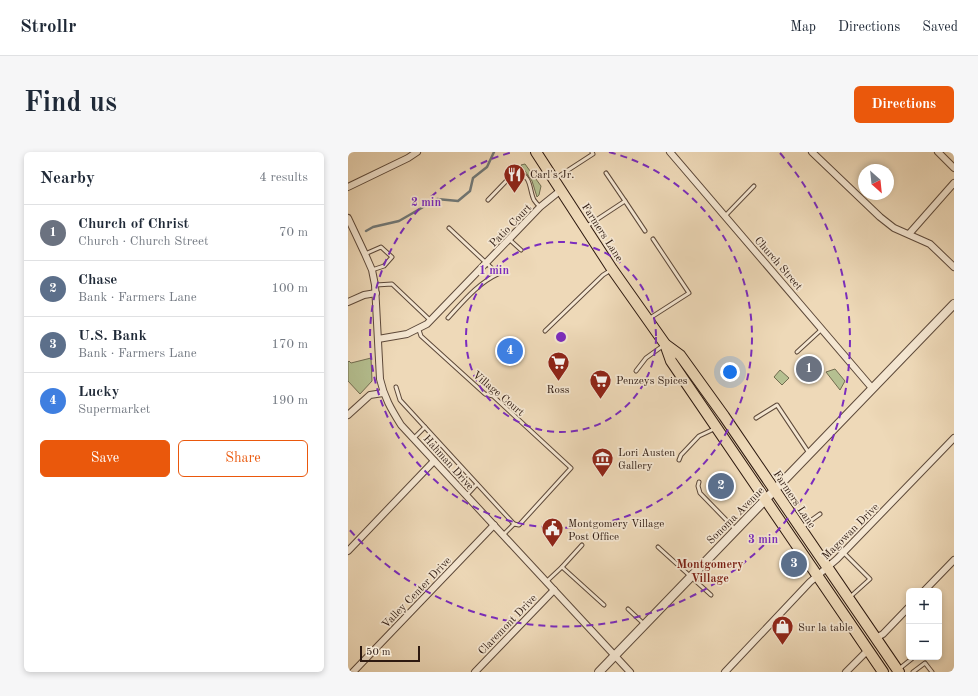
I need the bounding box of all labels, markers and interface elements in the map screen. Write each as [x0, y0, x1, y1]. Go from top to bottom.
text: Strollr [20, 18, 76, 37]
text: Map [790, 20, 816, 34]
text: Directions [838, 20, 900, 34]
text: Saved [922, 20, 958, 34]
button: Directions [854, 86, 954, 123]
text: Find us [24, 90, 117, 118]
restaurant icon: Carl's Jr. [502, 161, 528, 194]
north arrow [858, 164, 894, 200]
text: Nearby [40, 170, 95, 187]
place label: Carl's Jr. [530, 170, 574, 181]
text: 4 results [259, 171, 308, 184]
text: 2 min [411, 197, 441, 209]
street label: Patio Court [488, 202, 534, 250]
street label: Farmers Lane [579, 202, 625, 264]
text: Church of Christ [78, 217, 189, 232]
text: 1 [49, 226, 57, 239]
text: 70 m [279, 226, 308, 239]
text: Church · Church Street [78, 235, 209, 248]
street label: Church Street [752, 235, 804, 293]
text: 1 min [479, 265, 509, 277]
text: Chase [78, 273, 117, 288]
text: 2 [49, 282, 57, 295]
text: 100 m [271, 282, 308, 295]
text: Bank · Farmers Lane [78, 291, 197, 304]
text: U.S. Bank [78, 329, 147, 344]
centre of rings [554, 330, 568, 344]
pin: 4 [497, 336, 523, 366]
text: 3 [49, 338, 57, 351]
text: 170 m [271, 338, 308, 351]
text: Bank · Farmers Lane [78, 347, 197, 360]
supermarket icon: Ross [545, 350, 571, 383]
pin: 1 [796, 354, 822, 384]
your location [720, 362, 740, 382]
supermarket icon: Penzeys Spices [588, 367, 614, 400]
street label: Village Court [470, 370, 526, 419]
place label: Penzeys Spices [616, 376, 688, 387]
text: Lucky [78, 385, 120, 400]
place label: Ross [547, 385, 570, 396]
text: 4 [49, 394, 57, 407]
text: 190 m [271, 394, 308, 407]
text: Supermarket [78, 403, 150, 416]
street label: Hahman Drive [420, 433, 475, 493]
button: Save [40, 440, 170, 477]
button: Share [178, 440, 308, 477]
museum icon: Lori Austen Gallery [590, 445, 616, 478]
place label: Lori Austen Gallery [618, 448, 675, 472]
street label: Farmers Lane [771, 469, 817, 531]
pin: 2 [708, 471, 734, 501]
street label: Sonoma Avenue [705, 485, 767, 547]
street label: Magowan Drive [821, 502, 881, 562]
public building icon: Montgomery Village Post Office [540, 516, 566, 549]
place label: Montgomery Village Post Office [568, 519, 664, 543]
text: 3 min [748, 534, 778, 546]
pin: 3 [781, 549, 807, 579]
street label: Valley Center Drive [380, 555, 454, 631]
district label: Montgomery Village [676, 559, 744, 585]
map controls [906, 588, 942, 660]
button: + [906, 588, 942, 624]
street label: Claremont Drive [477, 593, 539, 657]
shop icon: Sur la table [769, 614, 795, 647]
place label: Sur la table [798, 623, 853, 634]
button: − [906, 624, 942, 660]
scale bar [360, 644, 420, 663]
text: 50 m [366, 647, 391, 658]

